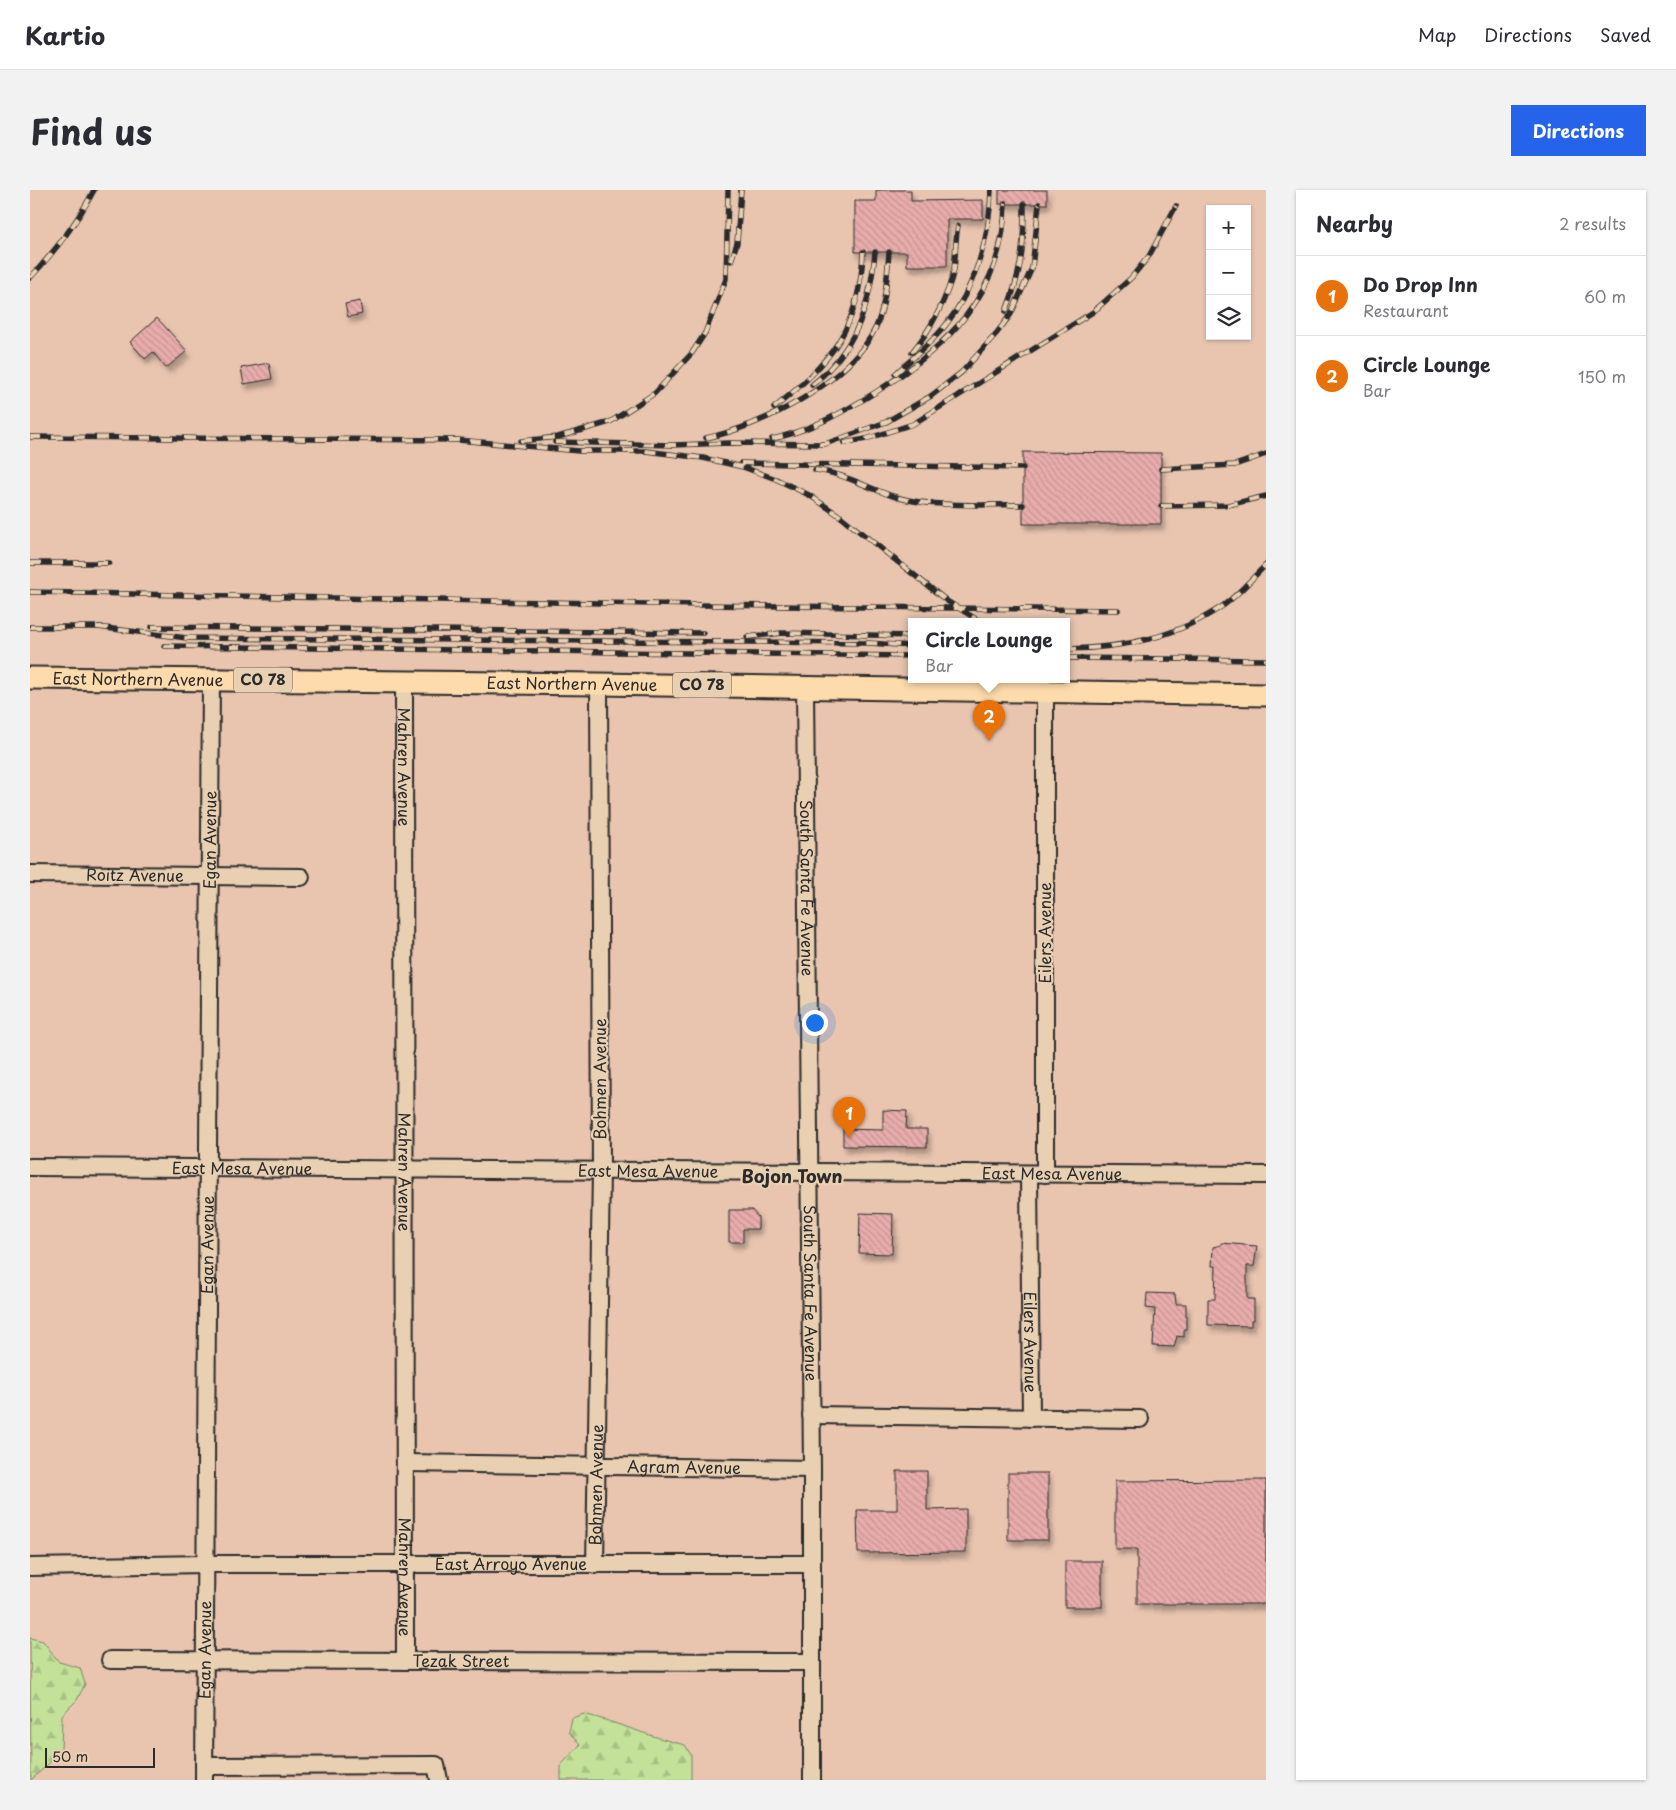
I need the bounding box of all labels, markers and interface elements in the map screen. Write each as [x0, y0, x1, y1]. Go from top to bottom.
text: Kartio [25, 17, 105, 53]
text: Map [1418, 21, 1456, 48]
text: Directions [1484, 21, 1572, 48]
text: Saved [1600, 21, 1651, 48]
text: Find us [30, 104, 152, 157]
button: Directions [1511, 105, 1646, 156]
map controls [1206, 205, 1251, 340]
button: + [1206, 205, 1251, 250]
text: Nearby [1316, 207, 1393, 239]
text: 2 results [1559, 211, 1626, 235]
button: − [1206, 250, 1251, 295]
text: Do Drop Inn [1363, 270, 1478, 298]
text: 1 [1328, 284, 1336, 308]
text: 60 m [1584, 284, 1626, 308]
button: layers [1206, 295, 1251, 340]
text: Restaurant [1363, 298, 1449, 322]
text: Circle Lounge [1363, 350, 1490, 378]
text: 2 [1326, 364, 1338, 388]
text: 150 m [1578, 364, 1626, 388]
text: Bar [1363, 378, 1391, 402]
popup [908, 618, 1070, 683]
text: Circle Lounge [925, 625, 1053, 653]
text: Bar [925, 653, 953, 677]
street label: East Northern Avenue [53, 665, 224, 691]
road number: CO 78 [234, 668, 292, 692]
street label: East Northern Avenue [487, 670, 658, 696]
road number: CO 78 [673, 672, 731, 698]
pin: 2 [973, 700, 1005, 741]
street label: Mahren Avenue [393, 707, 417, 827]
street label: Egan Avenue [197, 790, 221, 889]
street label: South Santa Fe Avenue [795, 800, 821, 976]
street label: Roitz Avenue [86, 862, 184, 887]
street label: Eilers Avenue [1032, 882, 1056, 984]
your location [802, 1010, 828, 1036]
street label: Bohmen Avenue [587, 1018, 611, 1140]
pin: 1 [833, 1097, 865, 1138]
street label: Mahren Avenue [393, 1112, 418, 1232]
street label: East Mesa Avenue [172, 1155, 313, 1180]
street label: East Mesa Avenue [578, 1158, 719, 1182]
street label: East Mesa Avenue [982, 1160, 1123, 1185]
district label: Bojon Town [741, 1162, 843, 1189]
street label: Egan Avenue [194, 1195, 219, 1294]
street label: South Santa Fe Avenue [799, 1205, 824, 1381]
street label: Eilers Avenue [1019, 1291, 1044, 1393]
street label: Bohmen Avenue [582, 1424, 608, 1546]
street label: Agram Avenue [627, 1453, 741, 1479]
street label: Mahren Avenue [394, 1517, 418, 1637]
street label: East Arroyo Avenue [435, 1551, 587, 1575]
street label: Egan Avenue [192, 1600, 216, 1699]
street label: Tezak Street [413, 1648, 510, 1672]
scale bar [45, 1745, 155, 1768]
text: 50 m [52, 1746, 88, 1767]

